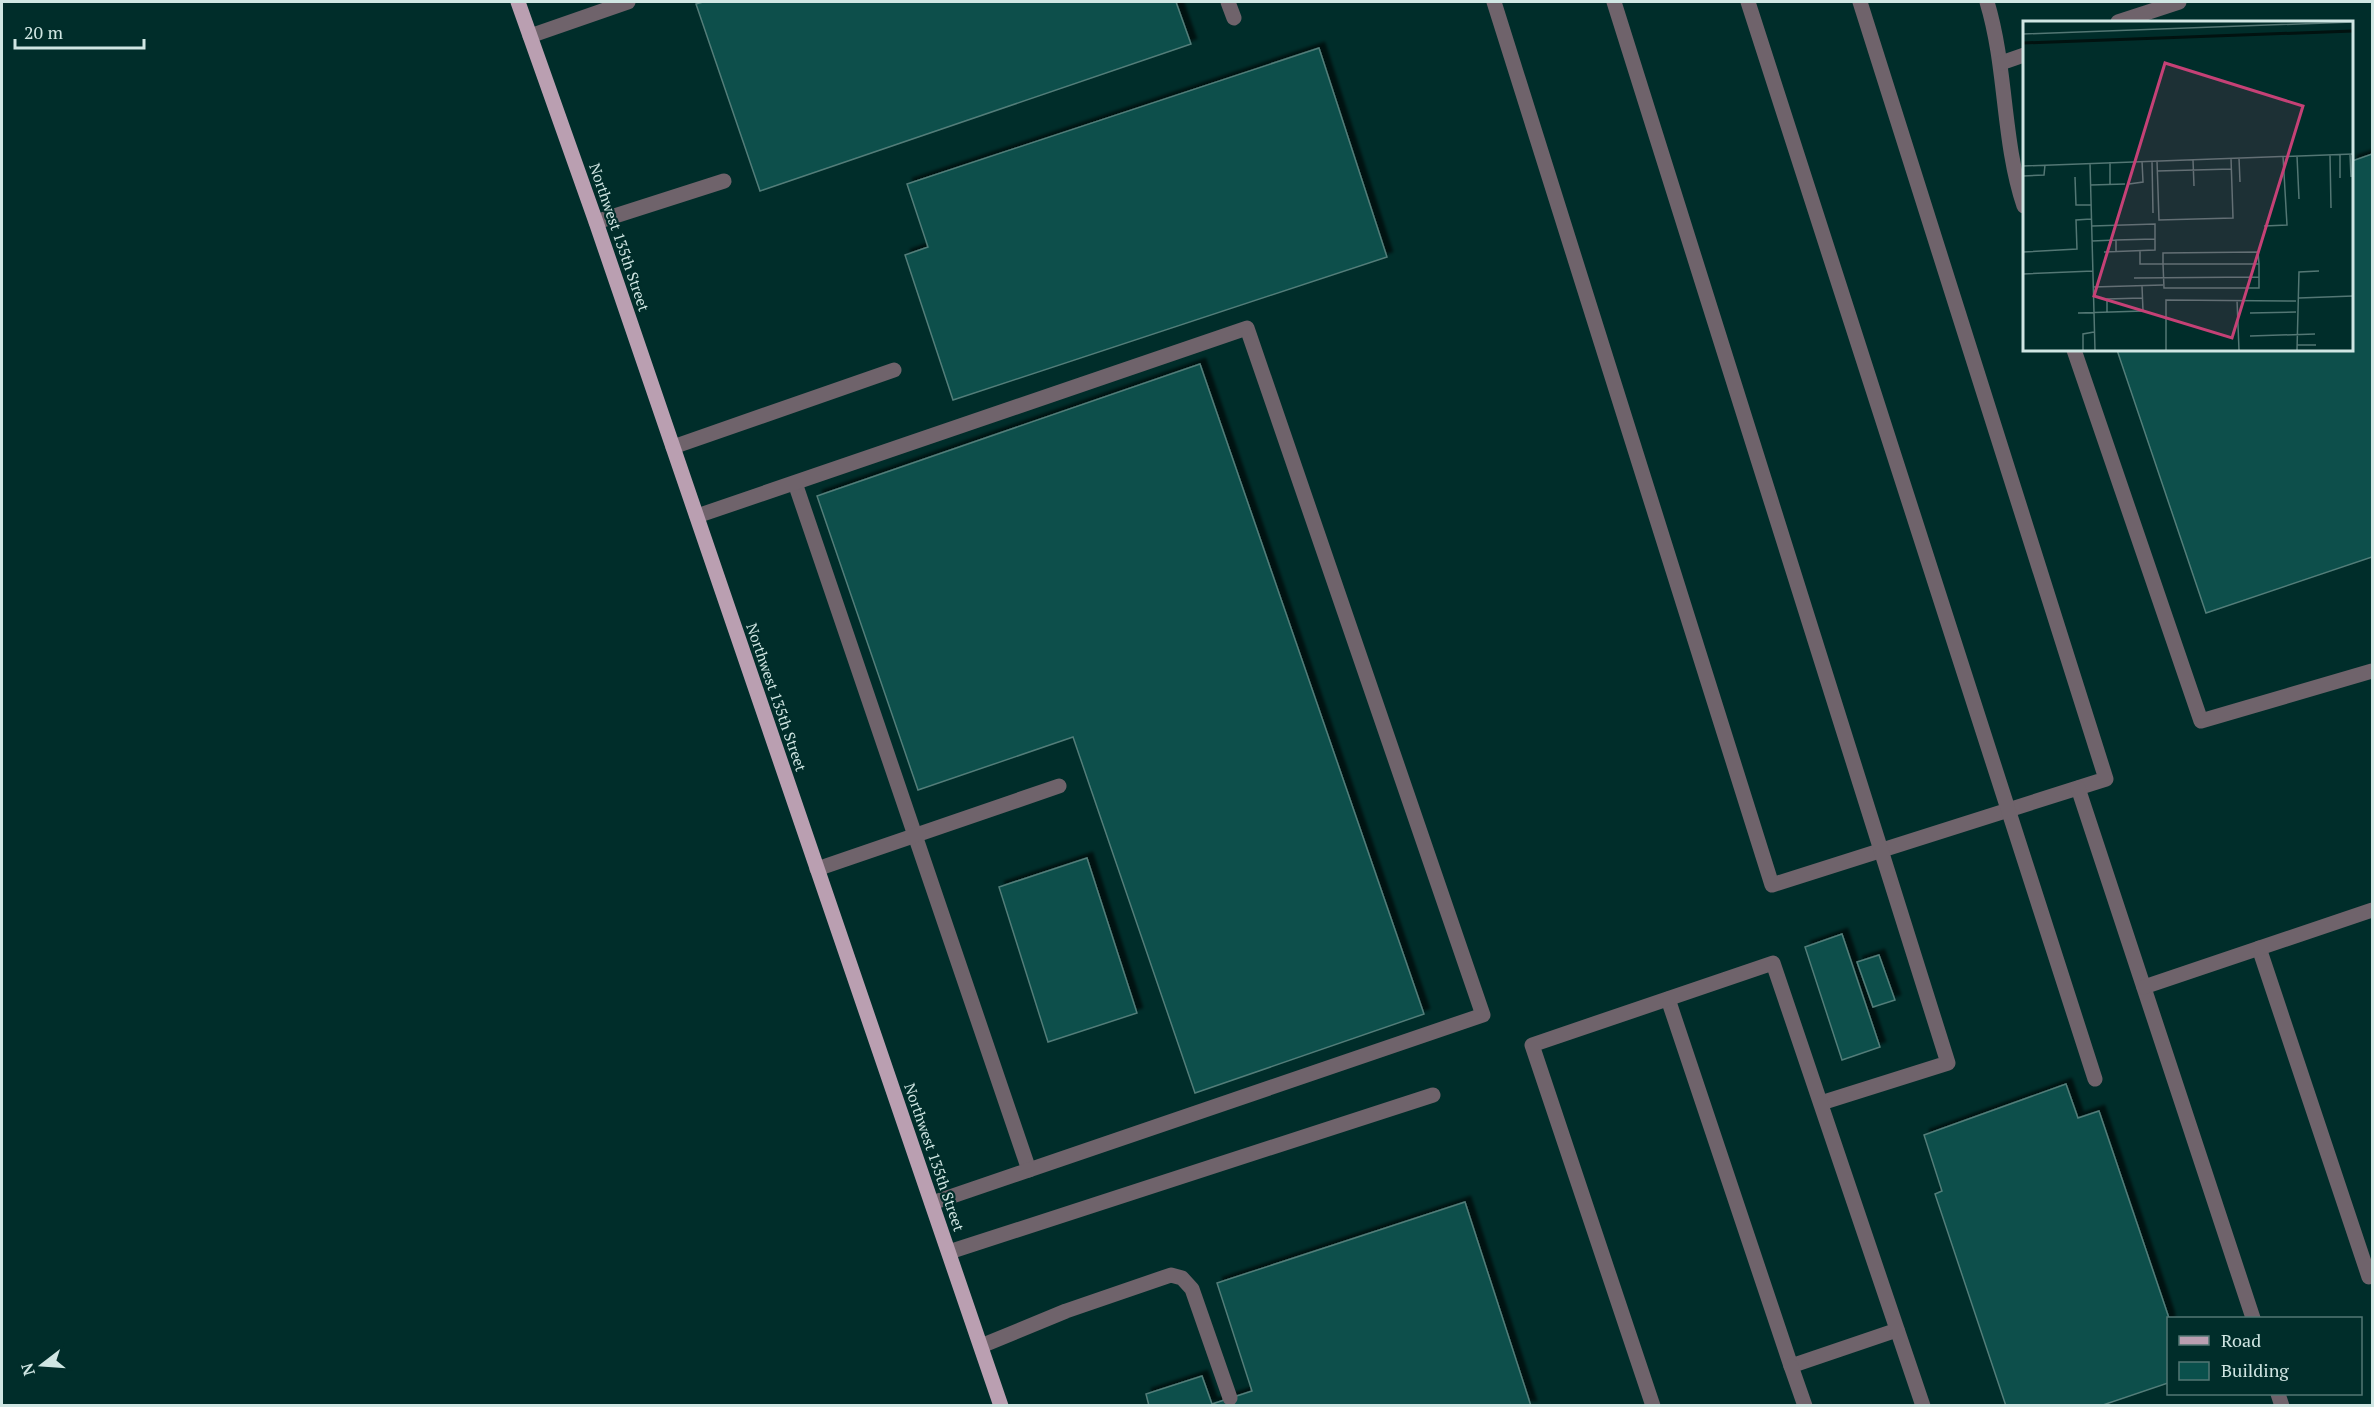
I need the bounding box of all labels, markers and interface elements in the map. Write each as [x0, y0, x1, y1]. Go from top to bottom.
scale bar [15, 12, 144, 50]
text: 20 m [24, 20, 64, 44]
inset map [2023, 21, 2353, 351]
street label: Northwest 135th Street [585, 160, 655, 314]
street label: Northwest 135th Street [742, 620, 812, 774]
street label: Northwest 135th Street [900, 1080, 970, 1234]
legend [2167, 1317, 2362, 1395]
text: Road [2221, 1328, 2261, 1352]
north arrow [12, 1335, 72, 1395]
text: Building [2221, 1358, 2289, 1382]
text: N [15, 1360, 40, 1378]

